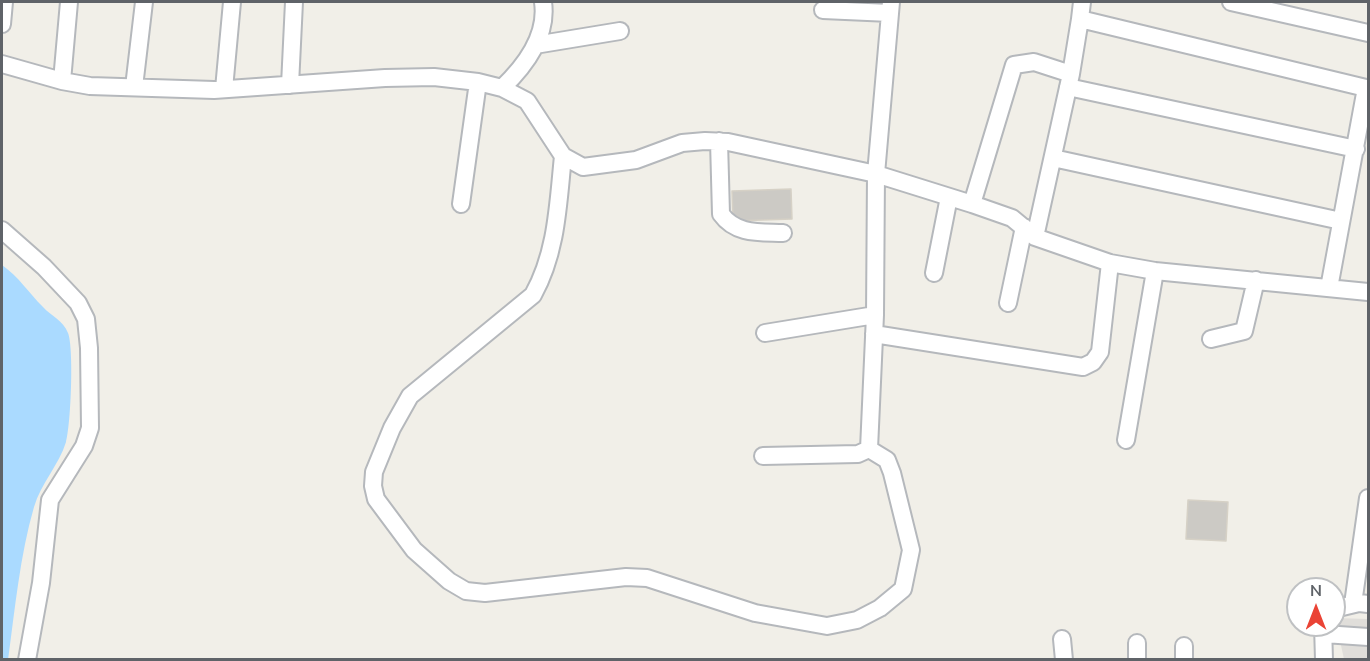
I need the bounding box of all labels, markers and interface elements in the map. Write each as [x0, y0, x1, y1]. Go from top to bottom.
north arrow [1286, 577, 1346, 637]
text: N [1310, 580, 1322, 602]

